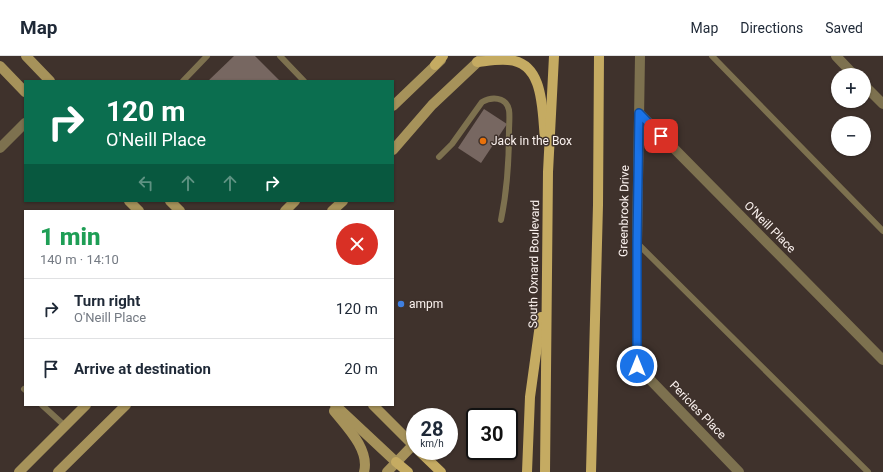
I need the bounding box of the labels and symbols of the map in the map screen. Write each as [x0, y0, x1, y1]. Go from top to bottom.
pin [644, 119, 678, 153]
place label: Jack in the Box [491, 134, 572, 148]
marker: Jack in the Box [478, 136, 488, 146]
street label: Greenbrook Drive [616, 165, 632, 257]
street label: O'Neill Place [741, 198, 799, 256]
street label: South Oxnard Boulevard [526, 200, 542, 328]
place label: ampm [409, 297, 443, 311]
marker: ampm [396, 299, 406, 309]
position arrow [616, 345, 658, 387]
street label: Pericles Place [667, 378, 729, 442]
speed limit sign: 30 [466, 408, 518, 460]

